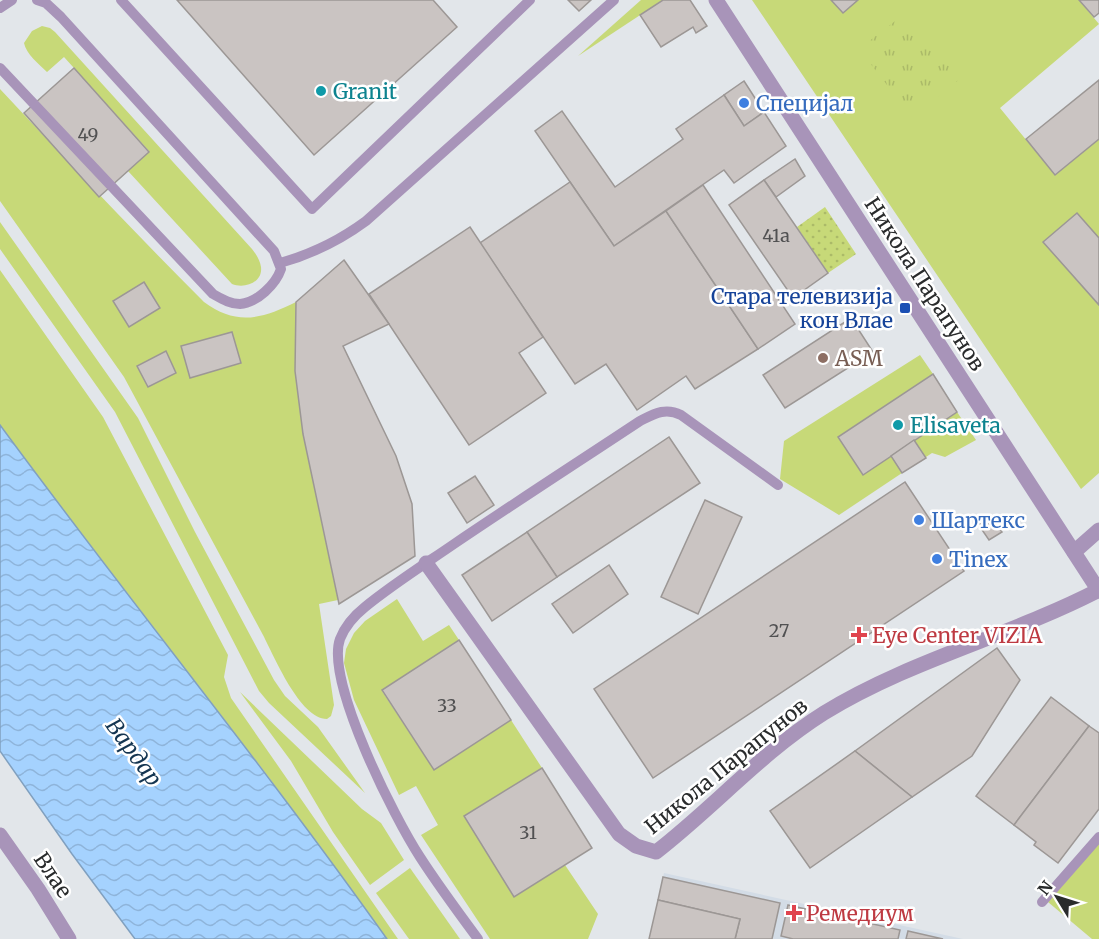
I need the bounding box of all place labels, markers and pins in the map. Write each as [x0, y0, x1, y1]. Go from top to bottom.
place label: Granit [333, 78, 397, 105]
marker: Granit [314, 84, 328, 98]
place label: Специјал [756, 90, 853, 117]
marker: Специјал [737, 96, 751, 110]
place label: Стара телевизија кон Влае [711, 283, 893, 334]
marker: Стара телевизија кон Влае [898, 301, 912, 315]
place label: ASM [834, 345, 883, 372]
marker: ASM [816, 351, 830, 365]
place label: Elisaveta [910, 412, 1001, 439]
marker: Elisaveta [891, 418, 905, 432]
place label: Шартекс [931, 507, 1025, 534]
marker: Шартекс [912, 513, 926, 527]
place label: Tinex [949, 546, 1008, 573]
marker: Tinex [930, 552, 944, 566]
place label: Eye Center VIZIA [872, 622, 1042, 649]
marker: Eye Center VIZIA [850, 626, 868, 644]
place label: Ремедиум [806, 900, 914, 927]
marker: Ремедиум [787, 906, 801, 920]

